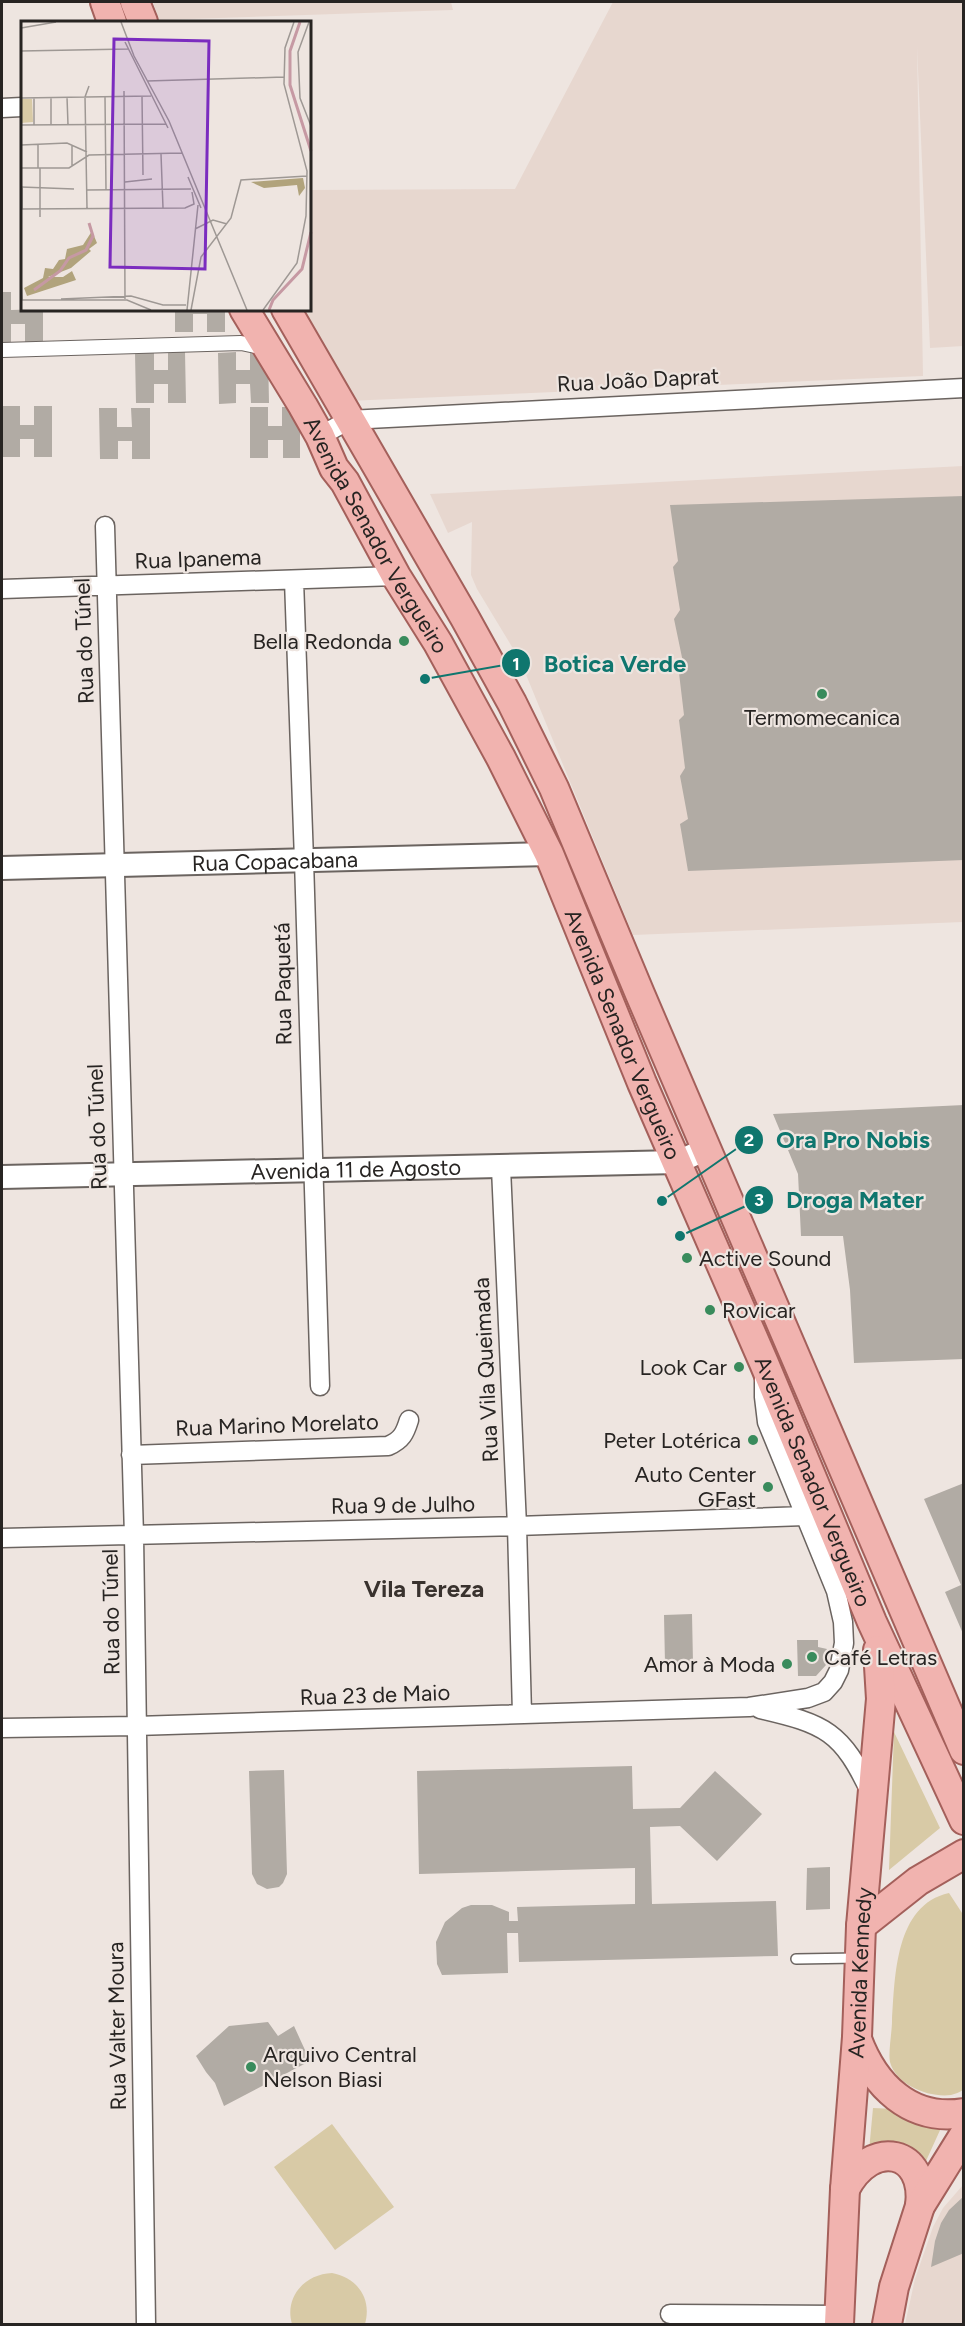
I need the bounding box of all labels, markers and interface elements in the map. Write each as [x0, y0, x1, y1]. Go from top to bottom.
inset map [21, 21, 310, 310]
street label: Rua João Daprat [556, 362, 720, 398]
street label: Avenida Senador Vergueiro [298, 412, 454, 658]
street label: Rua Ipanema [134, 543, 262, 575]
street label: Rua do Túnel [68, 577, 100, 705]
place label: Bella Redonda [252, 628, 392, 655]
marker: Bella Redonda [397, 634, 411, 648]
callout: Botica Verde [501, 642, 698, 684]
text: Botica Verde [544, 649, 686, 678]
text: 1 [512, 653, 520, 675]
marker: Termomecanica [815, 687, 829, 701]
place label: Termomecanica [744, 704, 900, 731]
street label: Rua Copacabana [191, 845, 358, 877]
street label: Avenida Senador Vergueiro [559, 905, 687, 1164]
street label: Rua Paquetá [268, 922, 298, 1046]
street label: Rua do Túnel [81, 1063, 113, 1191]
callout: Ora Pro Nobis [734, 1119, 942, 1161]
text: Ora Pro Nobis [776, 1125, 930, 1154]
text: 2 [744, 1129, 754, 1151]
street label: Avenida 11 de Agosto [250, 1153, 461, 1185]
callout: Droga Mater [744, 1179, 936, 1221]
text: Droga Mater [786, 1185, 924, 1214]
text: 3 [754, 1189, 764, 1211]
place label: Active Sound [699, 1245, 831, 1272]
marker: Active Sound [680, 1251, 694, 1265]
street label: Rua Vila Queimada [468, 1277, 504, 1463]
place label: Rovicar [722, 1297, 796, 1324]
marker: Rovicar [703, 1303, 717, 1317]
street label: Avenida Senador Vergueiro [749, 1352, 878, 1611]
place label: Look Car [639, 1354, 728, 1381]
marker: Look Car [732, 1360, 746, 1374]
street label: Rua Marino Morelato [175, 1408, 379, 1442]
place label: Peter Lotérica [603, 1427, 741, 1454]
marker: Peter Lotérica [746, 1433, 760, 1447]
place label: Auto Center GFast [635, 1461, 757, 1513]
marker: Auto Center GFast [761, 1480, 775, 1494]
street label: Rua 9 de Julho [331, 1490, 475, 1520]
street label: Rua do Túnel [96, 1549, 126, 1675]
district label: Vila Tereza [364, 1574, 484, 1603]
place label: Café Letras [824, 1644, 937, 1671]
marker: Café Letras [805, 1650, 819, 1664]
place label: Amor à Moda [644, 1651, 775, 1678]
marker: Amor à Moda [780, 1657, 794, 1671]
street label: Rua 23 de Maio [299, 1679, 451, 1711]
street label: Avenida Kennedy [842, 1886, 878, 2059]
street label: Rua Valter Moura [102, 1941, 132, 2111]
place label: Arquivo Central Nelson Biasi [263, 2041, 417, 2093]
marker: Arquivo Central Nelson Biasi [244, 2060, 258, 2074]

